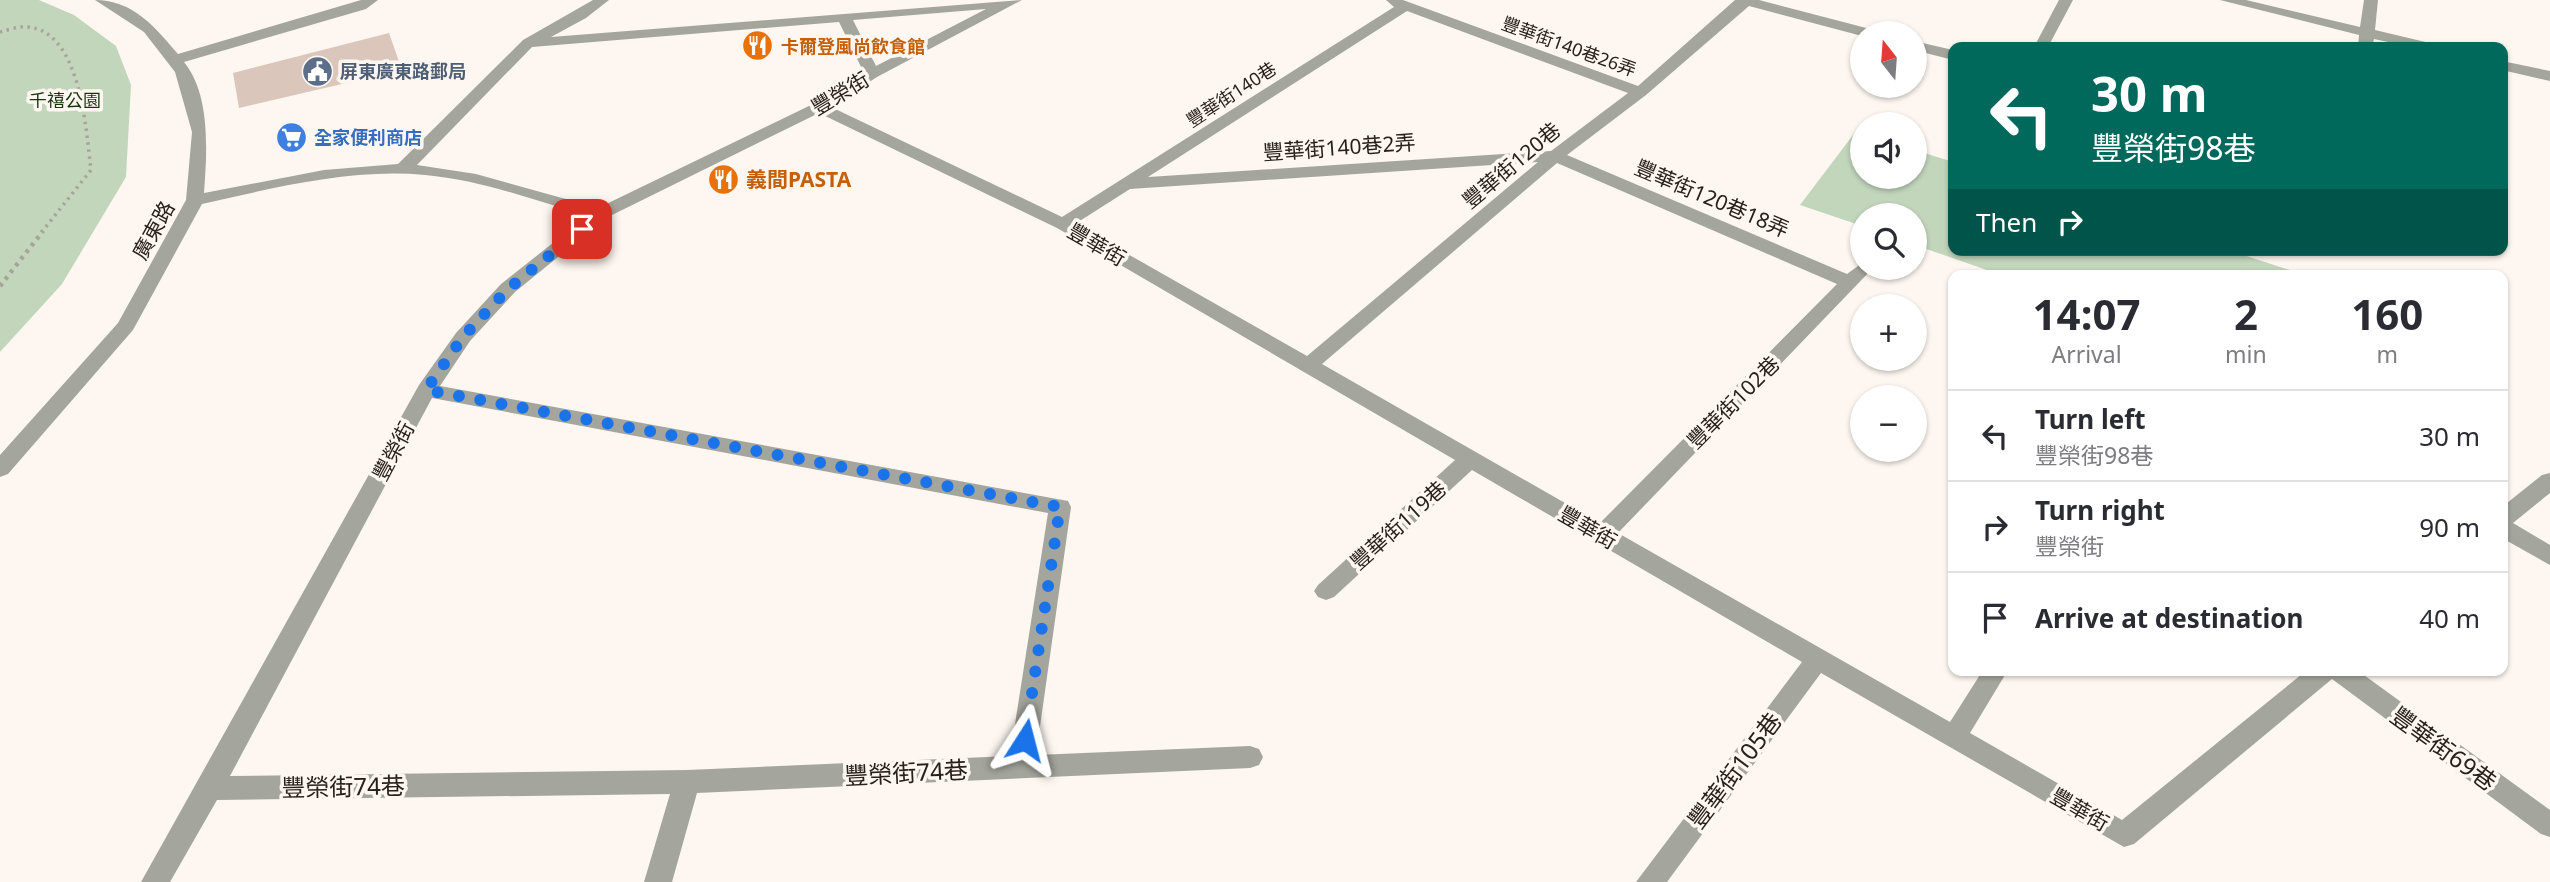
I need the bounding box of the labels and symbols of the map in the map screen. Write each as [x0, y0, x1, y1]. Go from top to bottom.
street label: 豐華街140巷26弄 [1498, 11, 1640, 81]
north arrow [1850, 21, 1927, 98]
restaurant icon: 卡爾登風尚飲食館 [741, 29, 775, 63]
place label: 卡爾登風尚飲食館 [781, 34, 925, 58]
public building icon: 屏東廣東路郵局 [300, 54, 334, 88]
street label: 豐華街140巷 [1181, 56, 1281, 132]
place label: 屏東廣東路郵局 [340, 59, 466, 83]
street label: 豐榮街 [806, 65, 874, 121]
park label: 千禧公園 [29, 88, 101, 112]
street label: 豐華街120巷 [1456, 116, 1566, 214]
supermarket icon: 全家便利商店 [274, 120, 308, 154]
place label: 全家便利商店 [314, 125, 422, 149]
street label: 豐華街140巷2弄 [1262, 128, 1416, 166]
street label: 豐華街120巷18弄 [1631, 153, 1793, 243]
restaurant icon: 義間PASTA [706, 162, 740, 196]
place label: 義間PASTA [746, 165, 852, 193]
street label: 廣東路 [125, 196, 181, 264]
pin [552, 199, 612, 259]
street label: 豐華街 [1063, 216, 1131, 272]
street label: 豐華街102巷 [1681, 350, 1785, 454]
street label: 豐榮街 [366, 417, 420, 485]
street label: 豐華街119巷 [1344, 474, 1452, 576]
street label: 豐華街 [1554, 499, 1622, 555]
street label: 豐華街69巷 [2384, 698, 2504, 798]
position arrow [988, 703, 1062, 777]
street label: 豐華街105巷 [1680, 705, 1788, 835]
street label: 豐榮街74巷 [843, 752, 969, 792]
street label: 豐榮街74巷 [281, 768, 405, 804]
street label: 豐華街 [2046, 781, 2114, 837]

